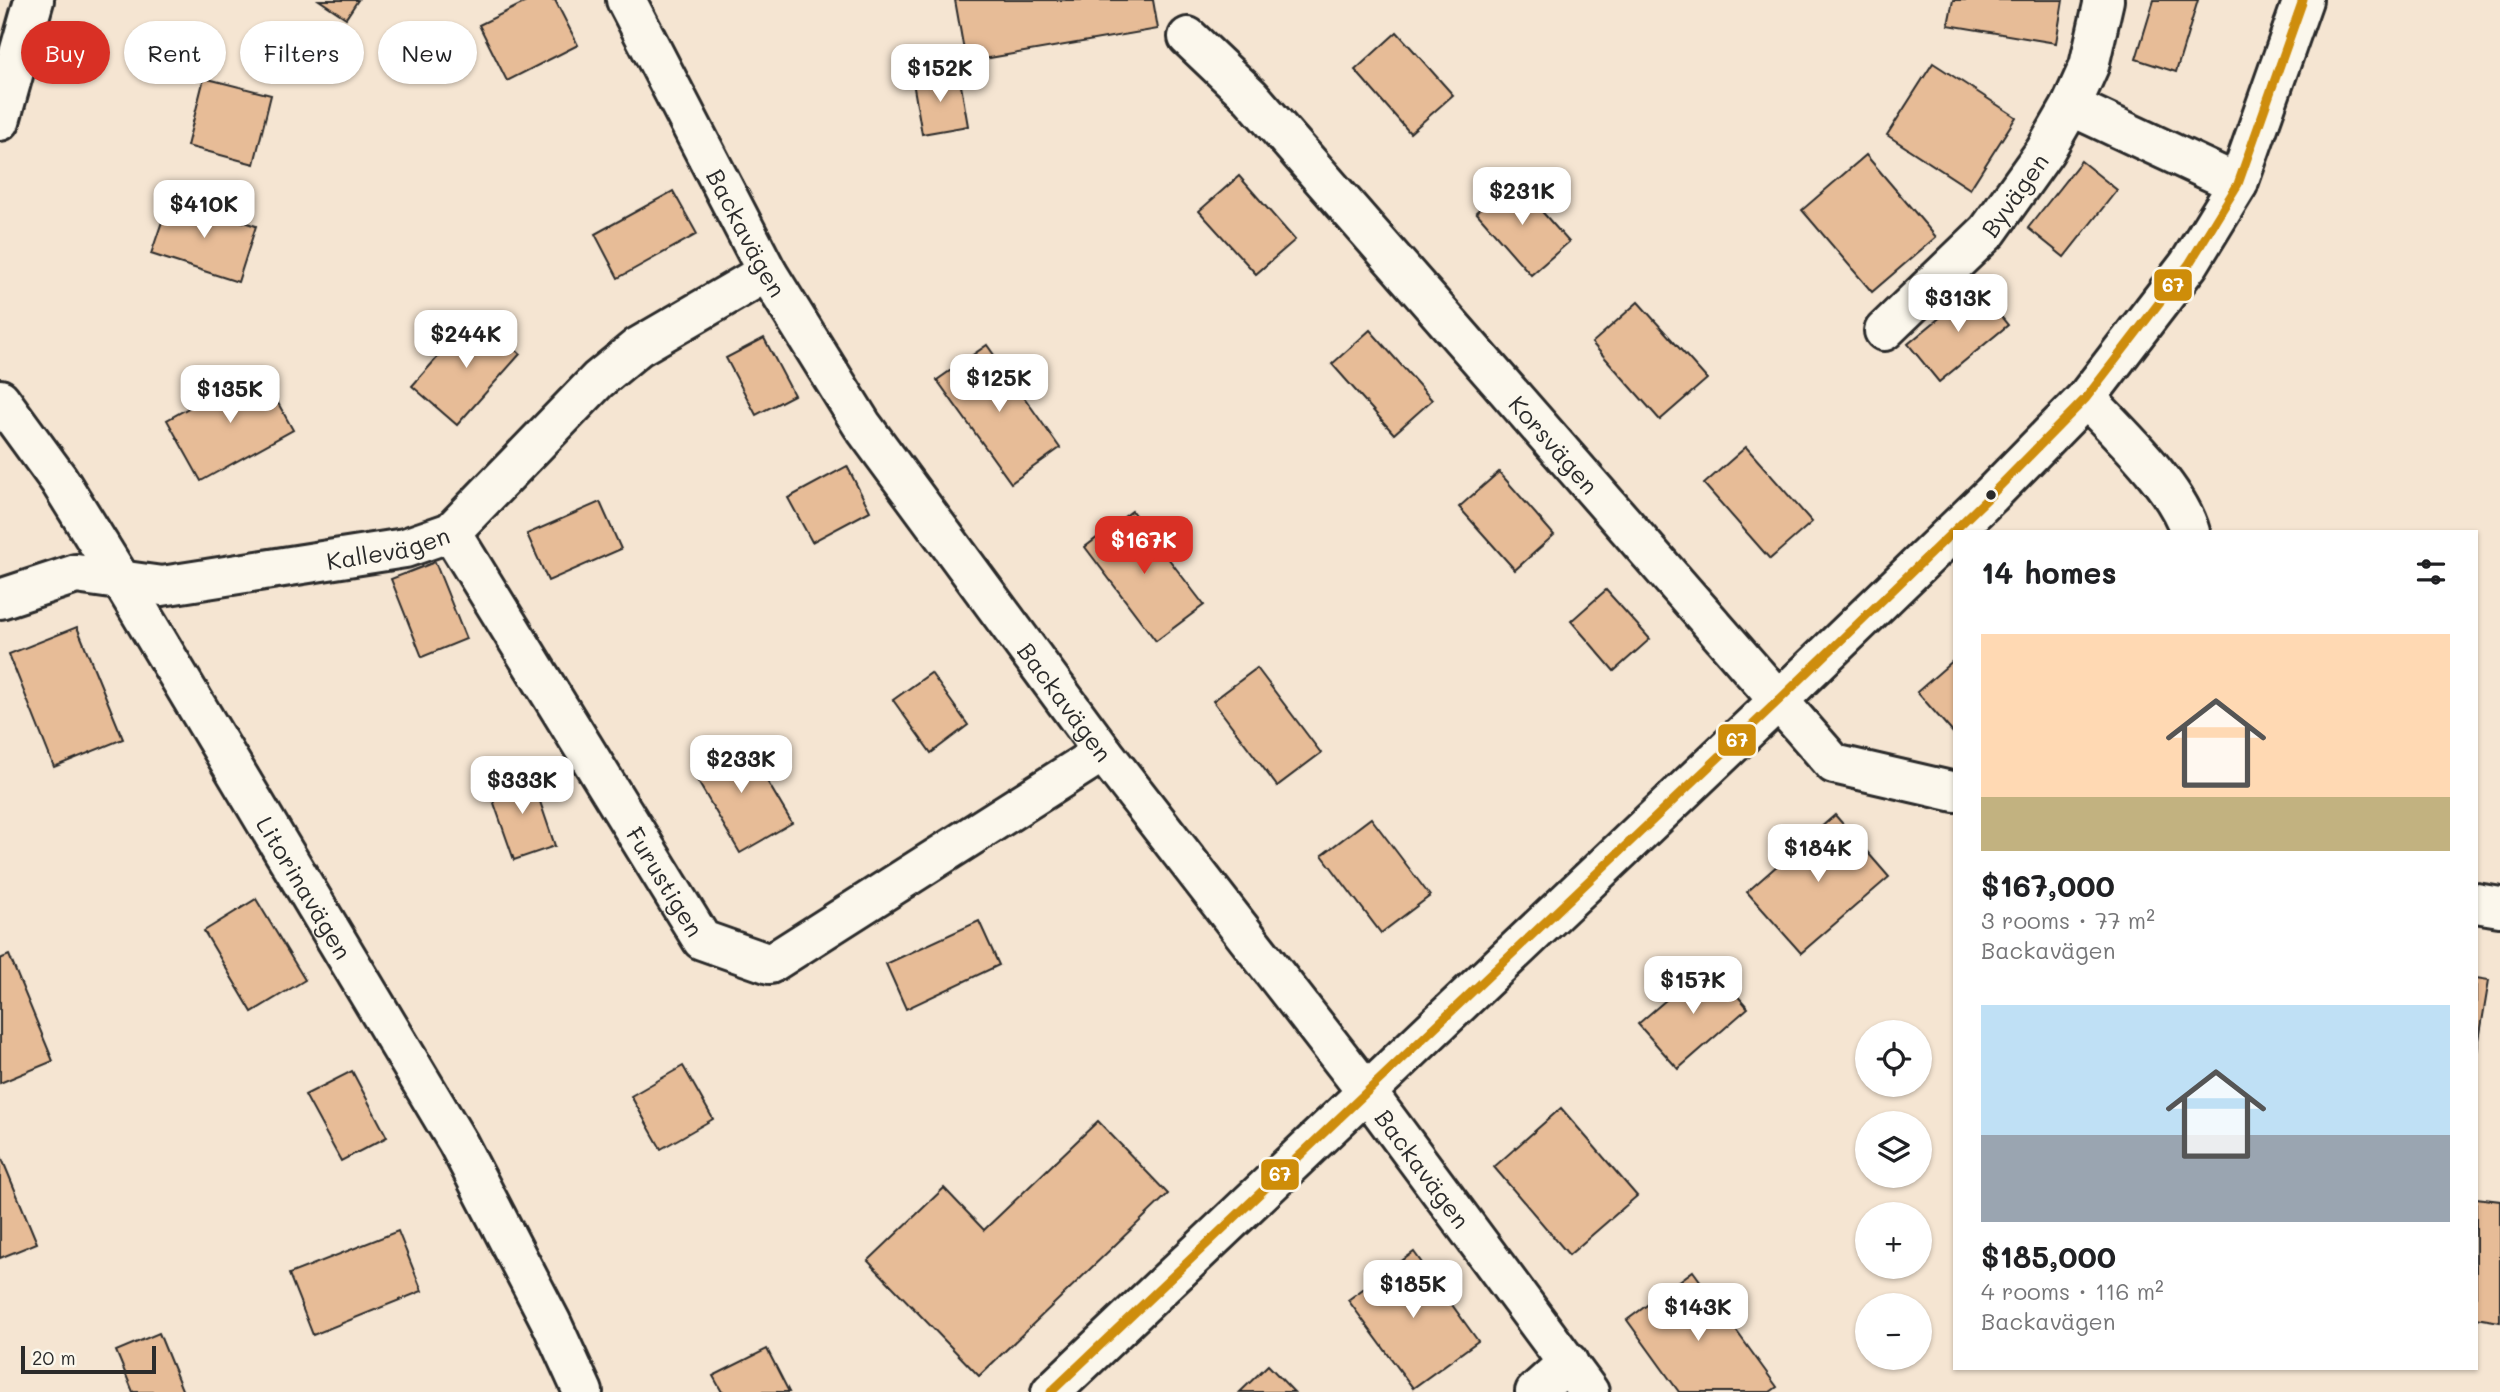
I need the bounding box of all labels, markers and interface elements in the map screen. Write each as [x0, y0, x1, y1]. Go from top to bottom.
chip: Buy [21, 21, 110, 84]
chip: Rent [124, 21, 226, 84]
chip: Filters [240, 21, 364, 84]
chip: New [378, 21, 477, 84]
pin: $152K [891, 44, 989, 104]
text: $152K [907, 52, 973, 82]
street label: Byvägen [1973, 146, 2054, 243]
street label: Backavägen [700, 163, 794, 302]
pin: $231K [1473, 168, 1571, 227]
text: $231K [1489, 175, 1555, 205]
pin: $410K [155, 180, 253, 240]
text: $410K [170, 188, 238, 218]
line badge: 67 [2153, 268, 2193, 302]
text: 67 [2162, 272, 2184, 297]
pin: $313K [1909, 274, 2007, 334]
text: $313K [1924, 282, 1992, 312]
pin: $244K [417, 310, 515, 370]
text: $244K [430, 318, 502, 348]
pin: $125K [950, 354, 1048, 414]
text: $125K [966, 362, 1032, 392]
pin: $135K [181, 366, 279, 425]
text: $135K [197, 373, 263, 403]
street label: Korsvägen [1503, 388, 1606, 500]
unlabelled marker [1984, 488, 1998, 502]
pin: $167K [1095, 516, 1193, 576]
street label: Kallevägen [324, 518, 453, 576]
text: $167K [1111, 524, 1177, 554]
text: 14 homes [1981, 552, 2117, 592]
icon: filters [2412, 553, 2450, 591]
street label: Backavägen [1012, 636, 1120, 767]
icon: home [2153, 680, 2279, 806]
line badge: 67 [1717, 723, 1757, 757]
text: 67 [1726, 727, 1748, 752]
pin: $233K [692, 736, 790, 795]
text: $233K [706, 743, 776, 773]
pin: $333K [473, 756, 571, 816]
text: $333K [487, 764, 557, 794]
street label: Litorinavägen [250, 810, 360, 964]
street label: Furustigen [620, 821, 711, 942]
pin: $184K [1769, 824, 1867, 884]
text: $184K [1784, 832, 1852, 862]
text: $167,000 [1981, 865, 2115, 905]
text: 3 rooms · 77 m² [1981, 905, 2155, 935]
text: Backavägen [1981, 935, 2116, 965]
pin: $157K [1644, 956, 1742, 1016]
text: $157K [1660, 964, 1726, 994]
map controls [1855, 1020, 1932, 1370]
button: locate [1855, 1020, 1932, 1097]
icon: home [2153, 1051, 2279, 1177]
street label: Backavägen [1369, 1103, 1478, 1234]
button: layers [1855, 1111, 1932, 1188]
line badge: 67 [1260, 1158, 1300, 1191]
text: 67 [1269, 1161, 1291, 1186]
button: + [1855, 1202, 1932, 1279]
text: $185,000 [1981, 1236, 2116, 1276]
pin: $185K [1364, 1260, 1462, 1320]
text: $185K [1379, 1268, 1447, 1298]
text: 4 rooms · 116 m² [1981, 1276, 2164, 1306]
pin: $143K [1649, 1284, 1747, 1343]
text: $143K [1664, 1291, 1732, 1321]
button: − [1855, 1293, 1932, 1370]
text: Backavägen [1981, 1306, 2116, 1336]
scale bar [21, 1343, 156, 1375]
text: 20 m [32, 1345, 76, 1370]

